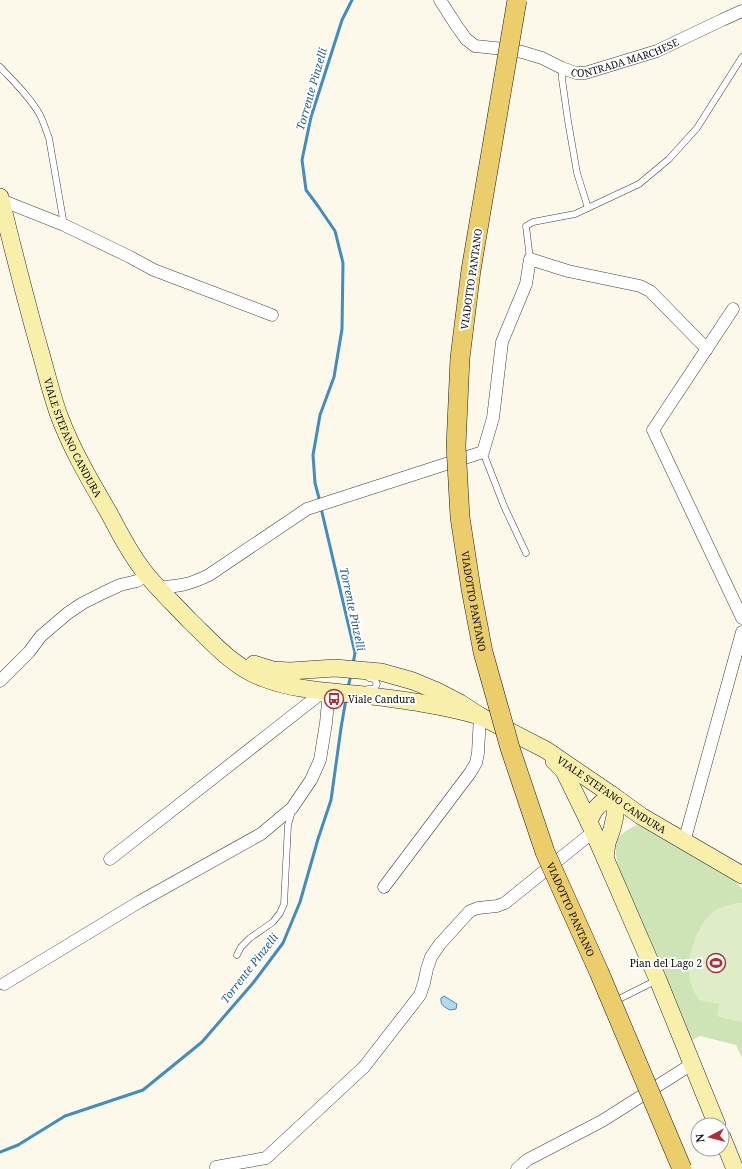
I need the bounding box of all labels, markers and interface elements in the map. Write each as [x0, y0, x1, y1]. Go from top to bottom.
street label: CONTRADA MARCHESE [569, 35, 681, 80]
water label: Torrente Pinzelli [292, 45, 330, 132]
street label: VIADOTTO PANTANO [457, 228, 485, 330]
street label: VIALE STEFANO CANDURA [41, 376, 106, 500]
street label: VIADOTTO PANTANO [458, 550, 490, 653]
water label: Torrente Pinzelli [337, 566, 369, 653]
bus stop icon: Viale Candura [323, 688, 345, 710]
place label: Viale Candura [348, 692, 416, 706]
street label: VIALE STEFANO CANDURA [554, 753, 670, 837]
street label: VIADOTTO PANTANO [543, 860, 598, 959]
water label: Torrente Pinzelli [217, 929, 281, 1006]
sports icon: Pian del Lago 2 [705, 952, 727, 974]
place label: Pian del Lago 2 [630, 956, 702, 970]
north arrow [690, 1117, 730, 1157]
text: N [692, 1133, 708, 1143]

